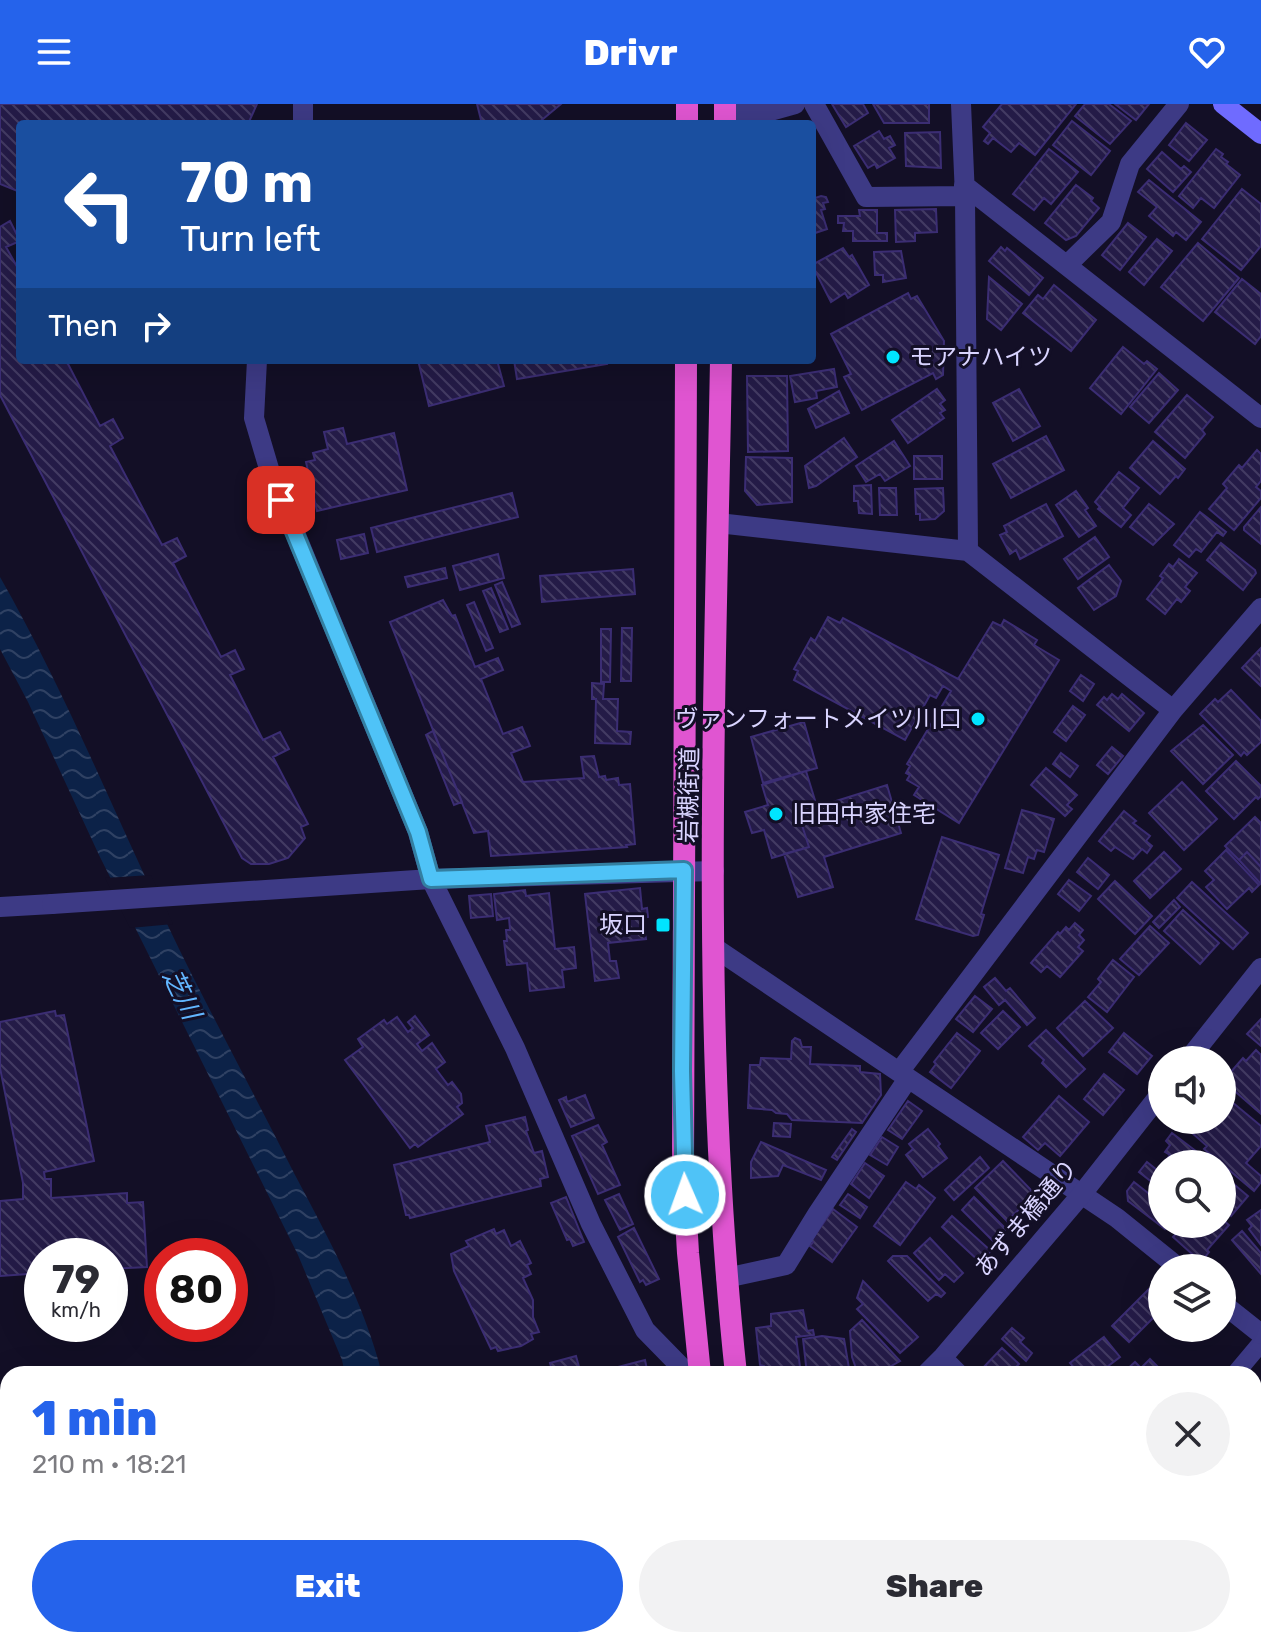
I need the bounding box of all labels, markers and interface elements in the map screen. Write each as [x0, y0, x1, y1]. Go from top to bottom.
icon: menu [32, 30, 76, 74]
icon: heart [1185, 30, 1229, 74]
text: Drivr [583, 31, 678, 74]
text: 70 m [180, 150, 313, 216]
icon: left [48, 152, 152, 256]
text: Turn left [180, 217, 321, 260]
icon: right [134, 304, 178, 348]
text: Then [48, 308, 118, 344]
place label: モアナハイツ [909, 343, 1052, 371]
marker: モアナハイツ [884, 348, 902, 366]
pin [247, 466, 315, 534]
icon: arrive [259, 478, 303, 522]
place label: ヴァンフォートメイツ川口 [675, 705, 962, 733]
marker: ヴァンフォートメイツ川口 [969, 710, 987, 728]
street label: 岩槻街道 [674, 747, 704, 843]
place label: 旧田中家住宅 [792, 800, 936, 828]
marker: 旧田中家住宅 [767, 805, 785, 823]
place label: 坂口 [599, 911, 647, 939]
marker: 坂口 [654, 916, 672, 934]
water label: 芝川 [156, 964, 208, 1027]
map controls [1148, 1046, 1236, 1342]
button: sound [1148, 1046, 1236, 1134]
button: search [1148, 1150, 1236, 1238]
position arrow [643, 1153, 727, 1237]
street label: あずま橋通り [969, 1154, 1083, 1282]
speed limit sign: 80 [144, 1238, 248, 1342]
button: layers [1148, 1254, 1236, 1342]
text: 79 [52, 1256, 100, 1303]
text: km/h [51, 1298, 101, 1322]
text: 1 min [32, 1390, 158, 1447]
button: close [1146, 1392, 1230, 1476]
text: 210 m · 18:21 [32, 1449, 186, 1480]
button: Exit [32, 1540, 623, 1632]
button: Share [639, 1540, 1230, 1632]

